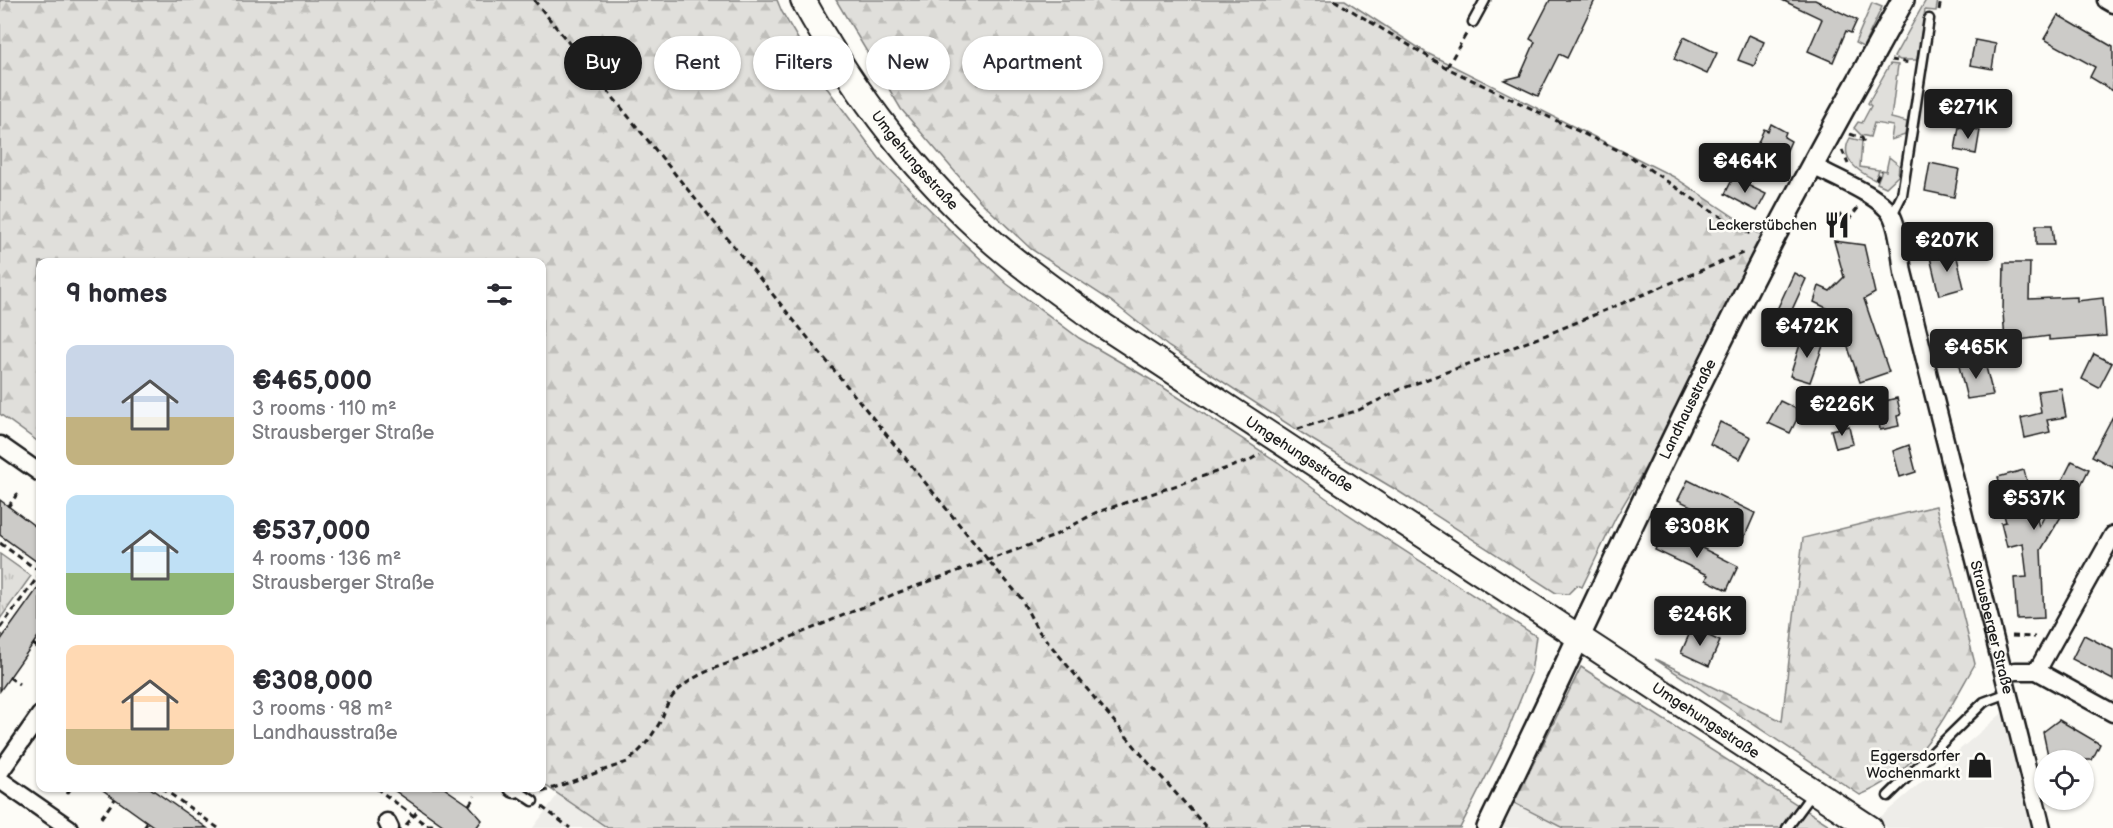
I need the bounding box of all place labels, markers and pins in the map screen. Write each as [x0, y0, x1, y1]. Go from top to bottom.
pin: €271K [1926, 89, 2010, 140]
pin: €464K [1703, 143, 1787, 194]
restaurant icon: Leckerstübchen [1822, 210, 1852, 240]
place label: Leckerstübchen [1708, 216, 1817, 235]
pin: €207K [1905, 222, 1989, 273]
pin: €472K [1765, 308, 1849, 359]
pin: €465K [1934, 329, 2018, 380]
pin: €226K [1800, 386, 1884, 437]
pin: €537K [1992, 480, 2076, 531]
pin: €308K [1655, 508, 1739, 559]
pin: €246K [1658, 596, 1742, 647]
place label: Eggersdorfer Wochenmarkt [1866, 747, 1961, 783]
shop icon: Eggersdorfer Wochenmarkt [1965, 750, 1995, 780]

